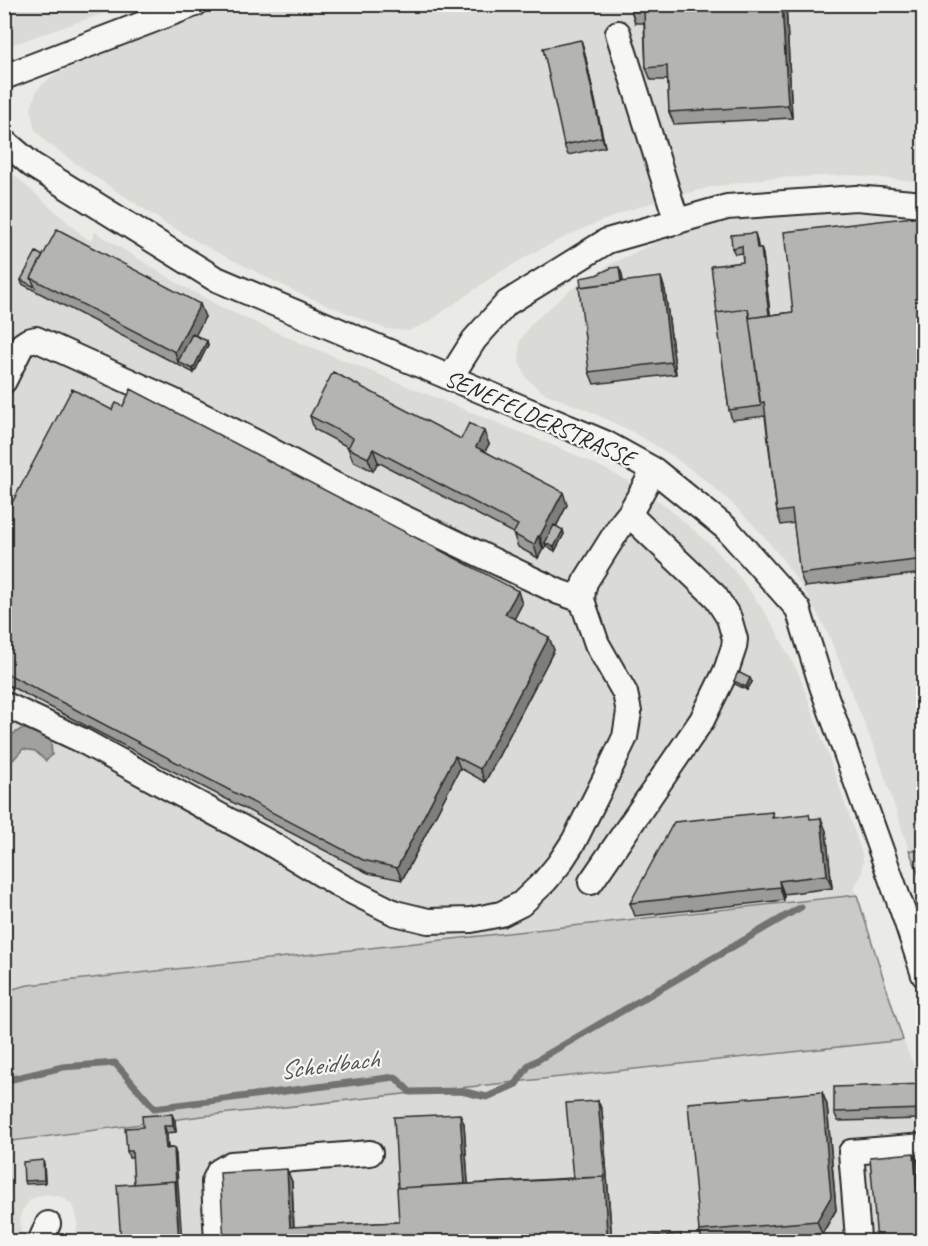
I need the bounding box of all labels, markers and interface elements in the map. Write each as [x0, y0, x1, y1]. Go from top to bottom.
street label: SENEFELDERSTRASSE [440, 363, 642, 474]
water label: Scheidbach [278, 1042, 383, 1087]

